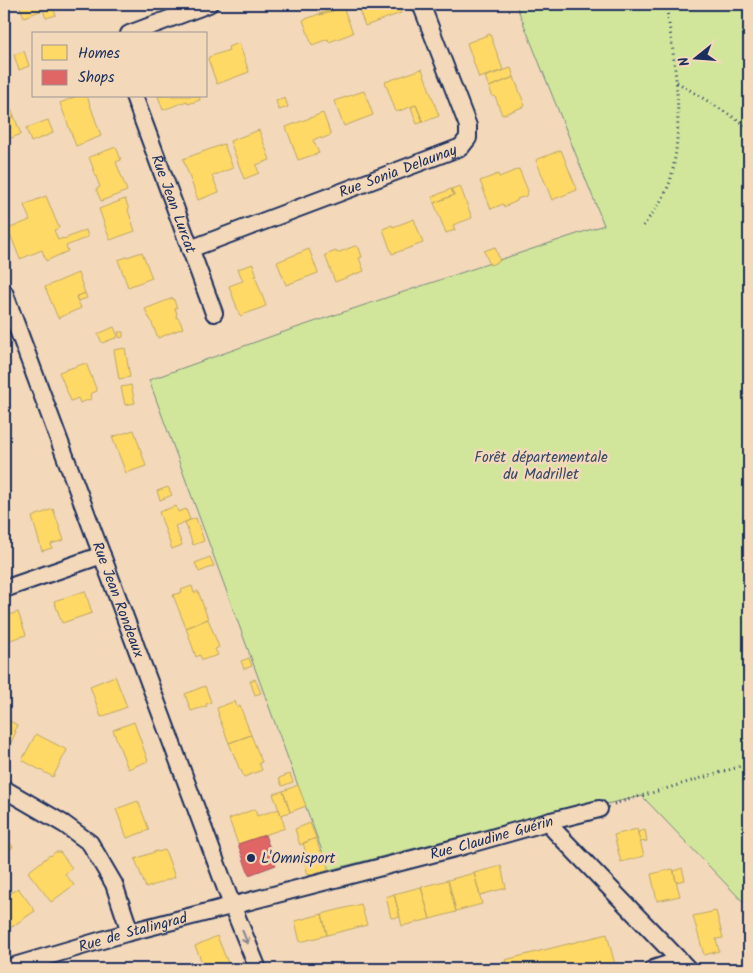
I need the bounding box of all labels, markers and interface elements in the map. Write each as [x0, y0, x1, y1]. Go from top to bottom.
legend [32, 32, 208, 98]
north arrow [670, 32, 720, 82]
text: Homes [78, 42, 121, 66]
text: N [673, 54, 696, 69]
text: Shops [78, 66, 115, 90]
street label: Rue Sonia Delaunay [336, 138, 462, 205]
street label: Rue Jean Lurcat [144, 152, 202, 257]
park label: Forêt départementale du Madrillet [474, 446, 608, 487]
street label: Rue Jean Rondeaux [85, 538, 150, 662]
street label: Rue Claudine Guérin [428, 810, 556, 867]
place label: L'Omnisport [261, 847, 335, 871]
marker: L'Omnisport [245, 852, 257, 864]
street label: Rue de Stalingrad [76, 907, 190, 959]
one-way arrow [241, 929, 250, 944]

